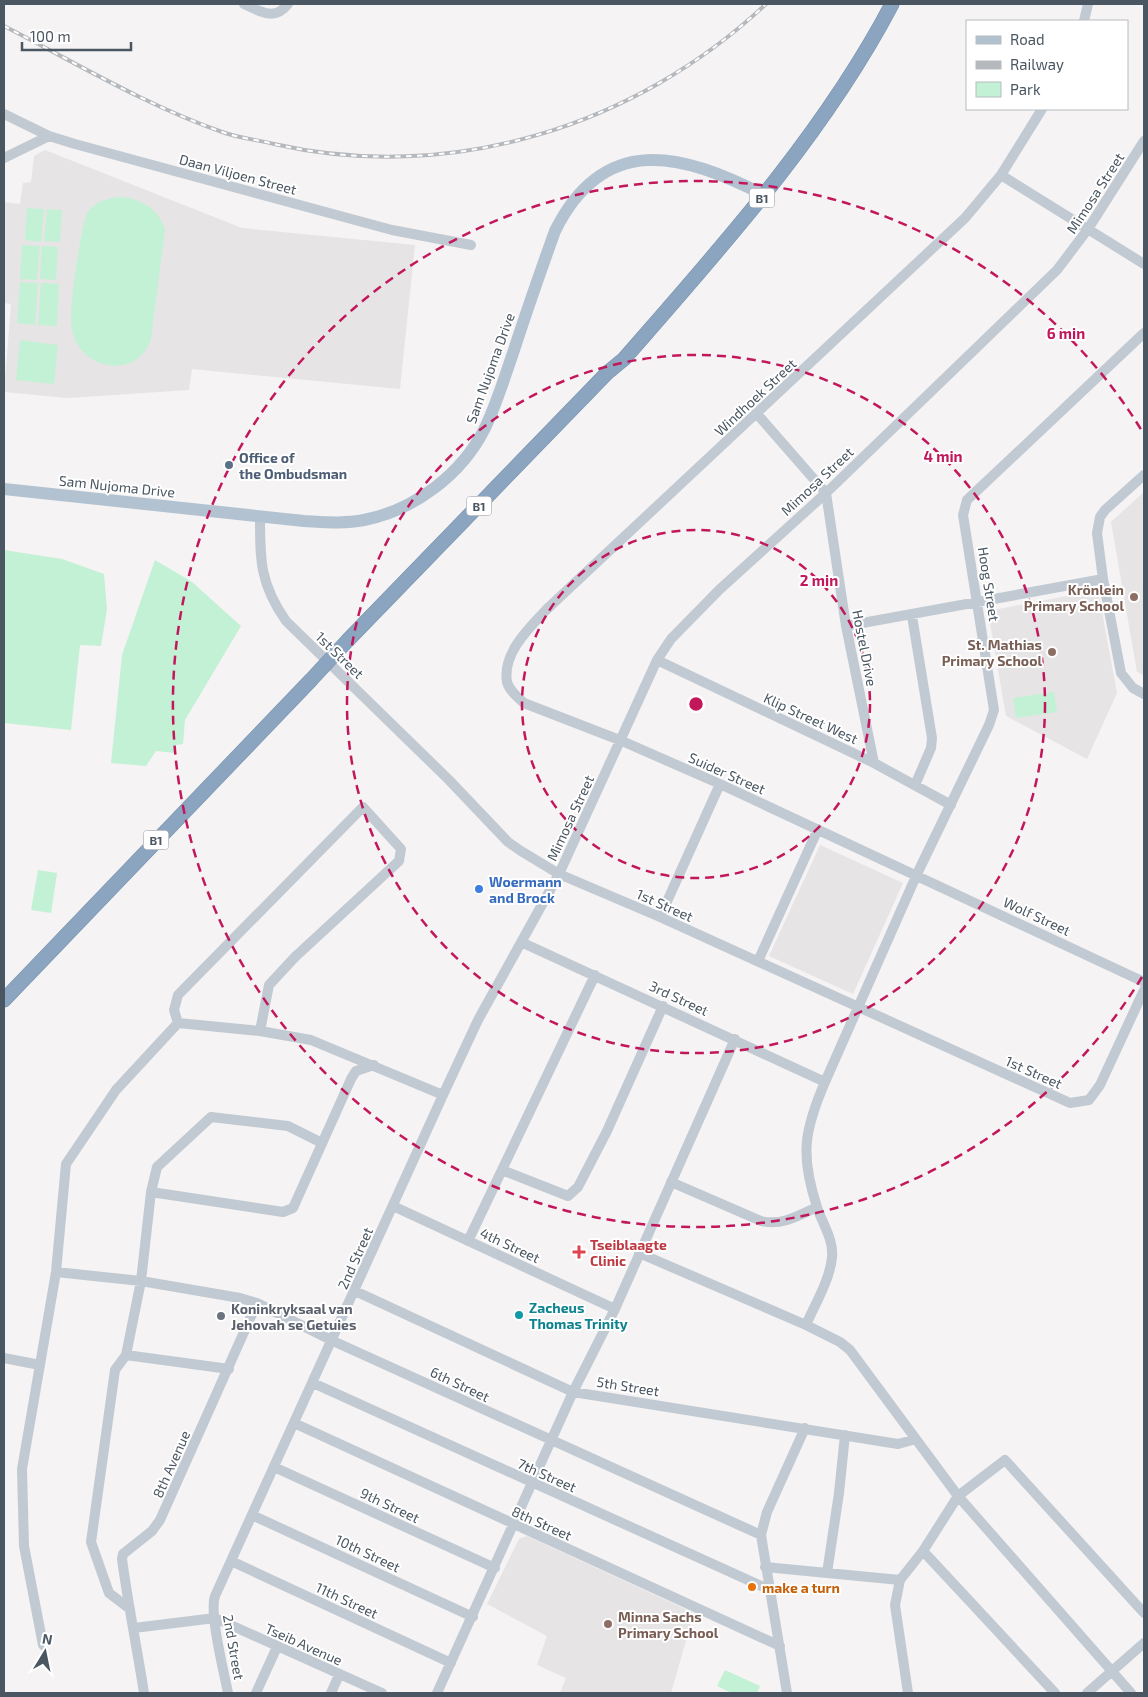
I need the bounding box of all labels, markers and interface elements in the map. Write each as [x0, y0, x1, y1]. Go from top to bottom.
scale bar [22, 20, 131, 52]
legend [966, 20, 1128, 110]
text: 100 m [30, 27, 71, 45]
text: Road [1010, 30, 1045, 48]
text: Railway [1010, 55, 1064, 73]
text: Park [1010, 80, 1041, 98]
street label: Mimosa Street [1063, 149, 1127, 237]
street label: Daan Viljoen Street [177, 150, 299, 198]
road number: B1 [750, 188, 774, 208]
street label: Sam Nujoma Drive [462, 310, 518, 426]
text: 6 min [1047, 324, 1085, 342]
street label: Windhoek Street [711, 355, 799, 439]
street label: Mimosa Street [777, 443, 857, 519]
text: 4 min [923, 447, 963, 465]
place label: Office of the Ombudsman [239, 449, 347, 482]
marker: Office of the Ombudsman [223, 459, 235, 471]
street label: Sam Nujoma Drive [58, 471, 176, 501]
road number: B1 [466, 496, 492, 516]
street label: Hoog Street [975, 546, 1003, 622]
text: 2 min [800, 571, 838, 589]
place label: Krönlein Primary School [1024, 581, 1124, 614]
marker: Krönlein Primary School [1128, 591, 1140, 603]
street label: Hostel Drive [849, 608, 881, 688]
street label: 1st Street [312, 628, 368, 682]
place label: St. Mathias Primary School [942, 636, 1042, 669]
marker: St. Mathias Primary School [1046, 646, 1058, 658]
street label: Klip Street West [761, 689, 861, 747]
centre of rings [687, 695, 705, 713]
street label: Suider Street [686, 749, 768, 797]
street label: Mimosa Street [543, 772, 597, 864]
road number: B1 [144, 830, 168, 850]
place label: Woermann and Brock [489, 873, 562, 906]
marker: Woermann and Brock [473, 883, 485, 895]
street label: 1st Street [634, 885, 696, 925]
street label: Wolf Street [1001, 893, 1073, 939]
street label: 3rd Street [647, 977, 711, 1019]
street label: 1st Street [1003, 1052, 1065, 1092]
street label: 2nd Street [334, 1224, 376, 1292]
street label: 4th Street [477, 1224, 543, 1266]
place label: Tseiblaagte Clinic [590, 1236, 667, 1269]
marker: Tseiblaagte Clinic [572, 1245, 586, 1259]
place label: Zacheus Thomas Trinity [529, 1299, 628, 1332]
place label: Koninkryksaal van Jehovah se Getuies [231, 1300, 356, 1333]
marker: Zacheus Thomas Trinity [513, 1309, 525, 1321]
marker: Koninkryksaal van Jehovah se Getuies [215, 1310, 227, 1322]
street label: 6th Street [428, 1363, 492, 1405]
street label: 5th Street [596, 1373, 660, 1399]
street label: 8th Avenue [149, 1428, 193, 1500]
street label: 7th Street [515, 1454, 579, 1496]
street label: 9th Street [358, 1484, 422, 1526]
street label: 8th Street [509, 1502, 575, 1544]
street label: 10th Street [333, 1531, 403, 1575]
street label: 11th Street [313, 1578, 381, 1622]
place label: make a turn [762, 1579, 840, 1596]
marker: make a turn [746, 1581, 758, 1593]
place label: Minna Sachs Primary School [618, 1608, 719, 1641]
street label: 2nd Street [220, 1613, 248, 1681]
marker: Minna Sachs Primary School [602, 1618, 614, 1630]
street label: Tseib Avenue [263, 1619, 345, 1669]
north arrow [20, 1627, 70, 1677]
text: N [41, 1629, 54, 1648]

